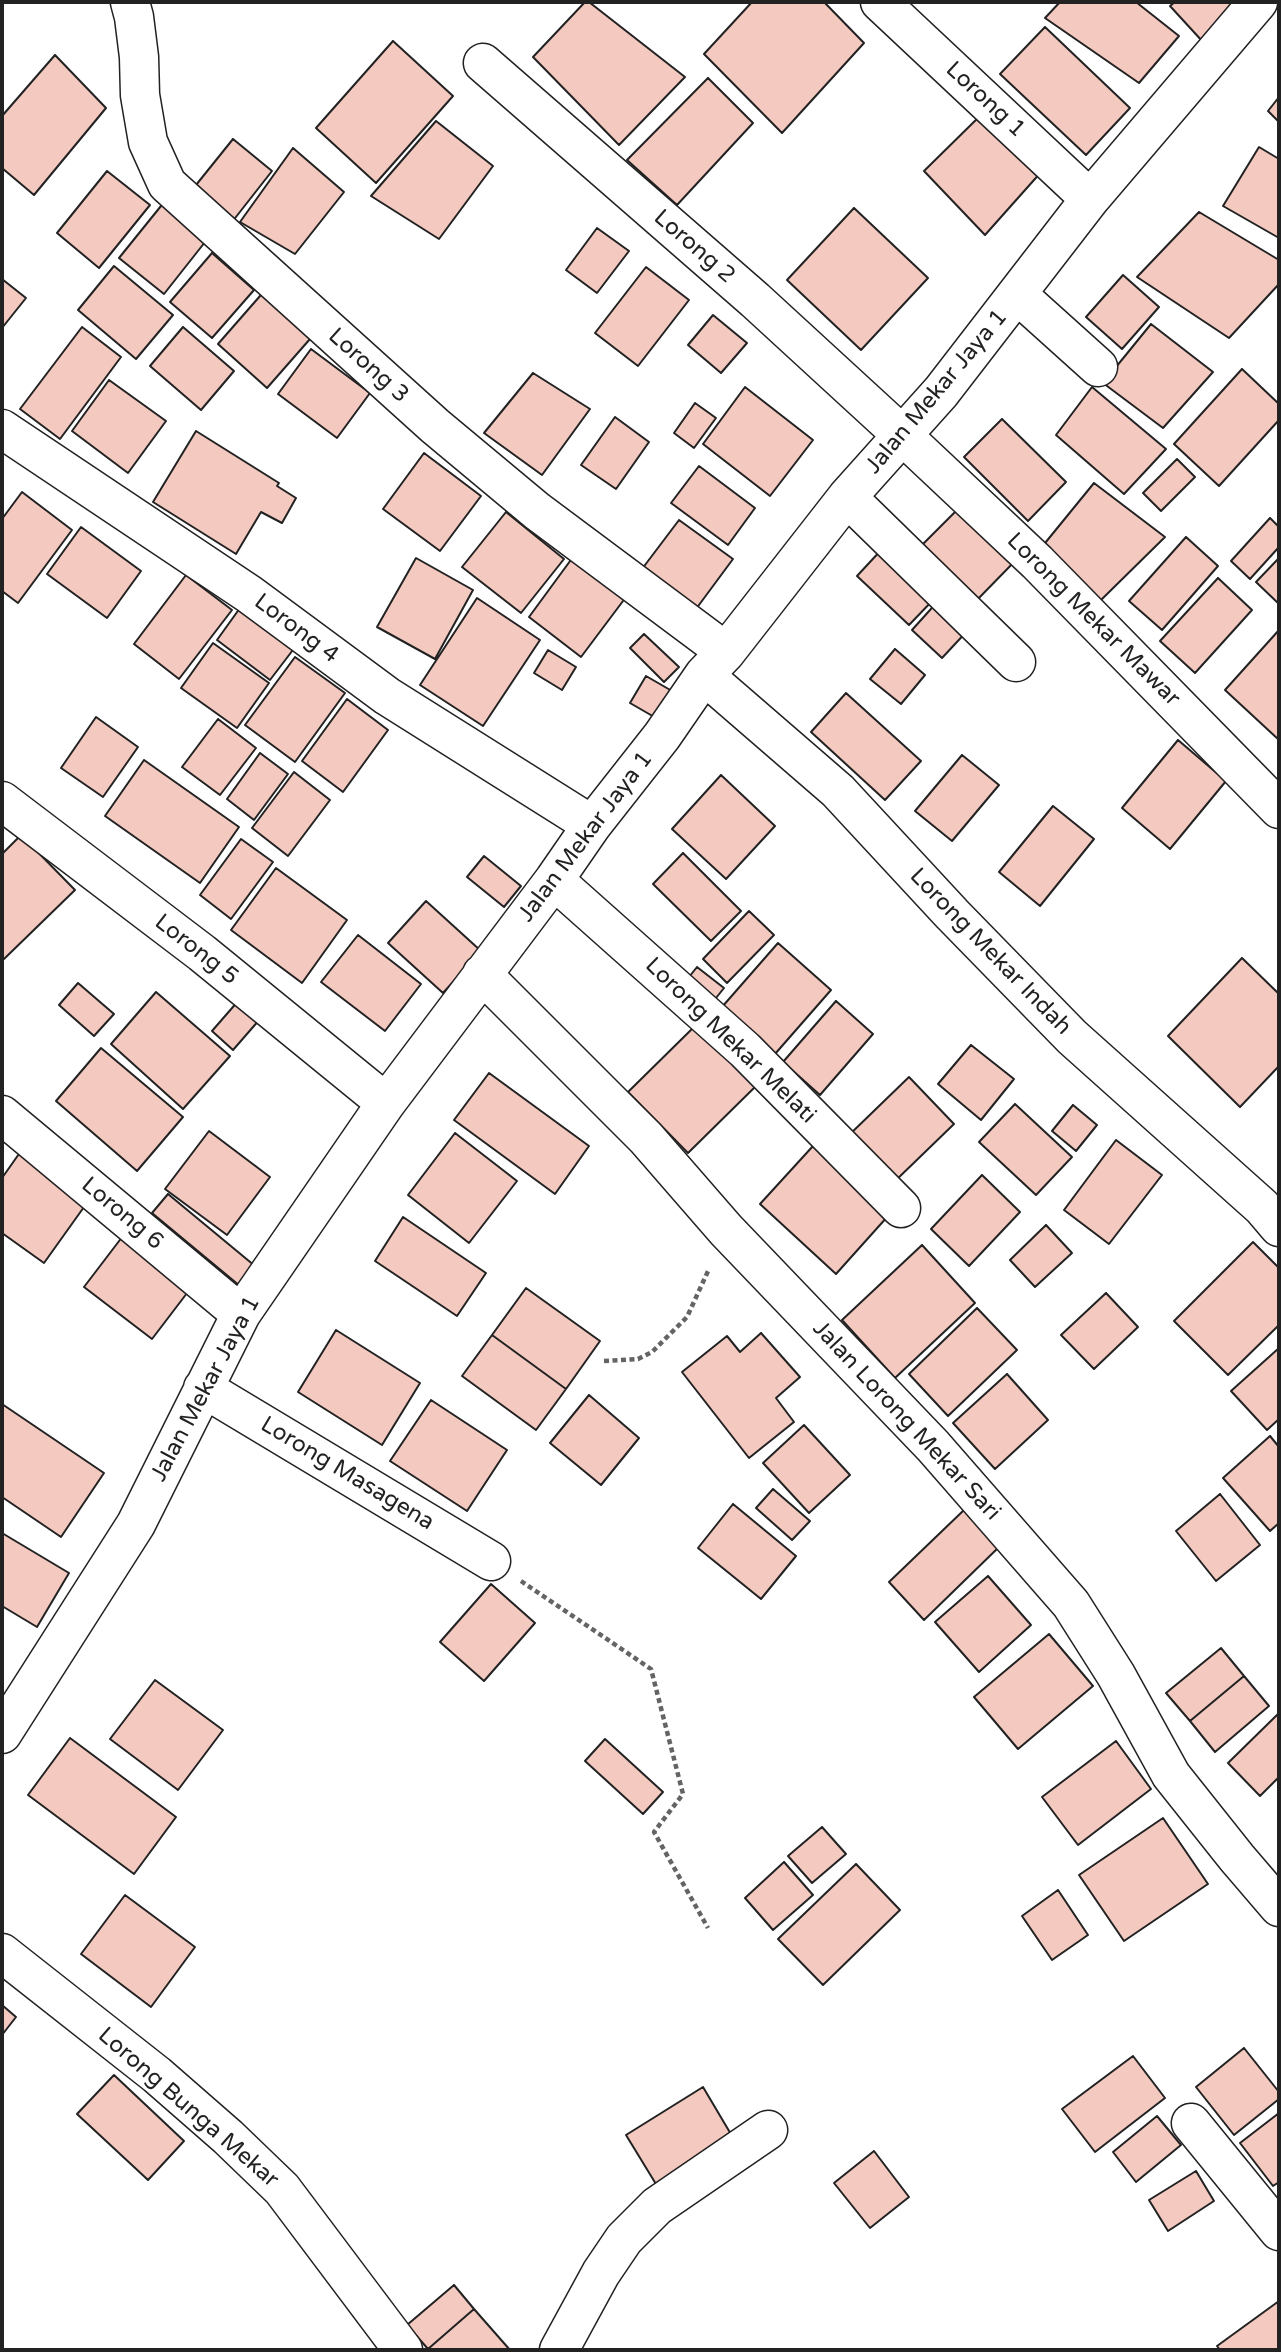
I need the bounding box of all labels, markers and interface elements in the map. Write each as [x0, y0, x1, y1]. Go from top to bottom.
street label: Lorong 1 [940, 56, 1030, 144]
street label: Lorong 2 [648, 204, 740, 290]
street label: Jalan Mekar Jaya 1 [860, 304, 1014, 480]
street label: Lorong 3 [322, 323, 414, 409]
street label: Lorong Mekar Mawar [1001, 528, 1185, 712]
street label: Lorong 4 [248, 588, 344, 670]
street label: Jalan Mekar Jaya 1 [513, 746, 659, 928]
street label: Lorong Mekar Indah [903, 863, 1077, 1041]
street label: Lorong 5 [149, 909, 243, 991]
street label: Lorong Mekar Melati [639, 952, 821, 1130]
street label: Lorong 6 [75, 1172, 169, 1256]
street label: Jalan Mekar Jaya 1 [145, 1291, 267, 1487]
street label: Jalan Lorong Mekar Sari [806, 1315, 1006, 1527]
street label: Lorong Masagena [255, 1411, 439, 1537]
street label: Lorong Bunga Mekar [92, 2022, 284, 2194]

